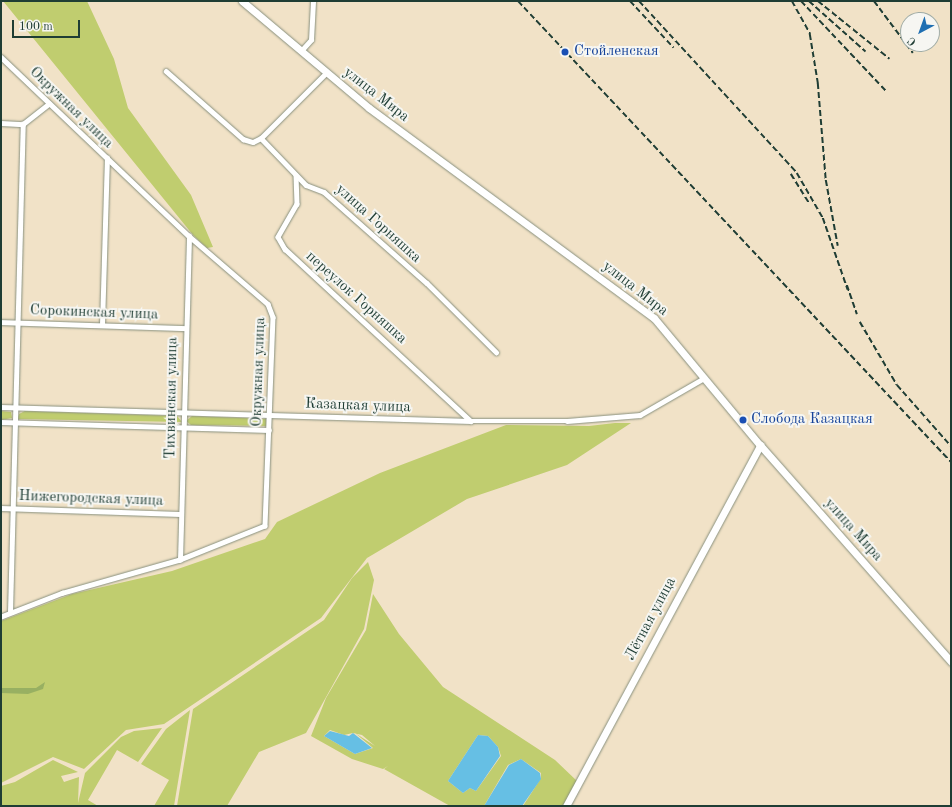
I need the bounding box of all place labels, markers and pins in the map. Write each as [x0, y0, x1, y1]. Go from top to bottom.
place label: Стойленская [574, 43, 659, 61]
marker: Стойленская [559, 46, 571, 58]
place label: Слобода Казацкая [751, 411, 873, 429]
marker: Слобода Казацкая [738, 415, 748, 425]

